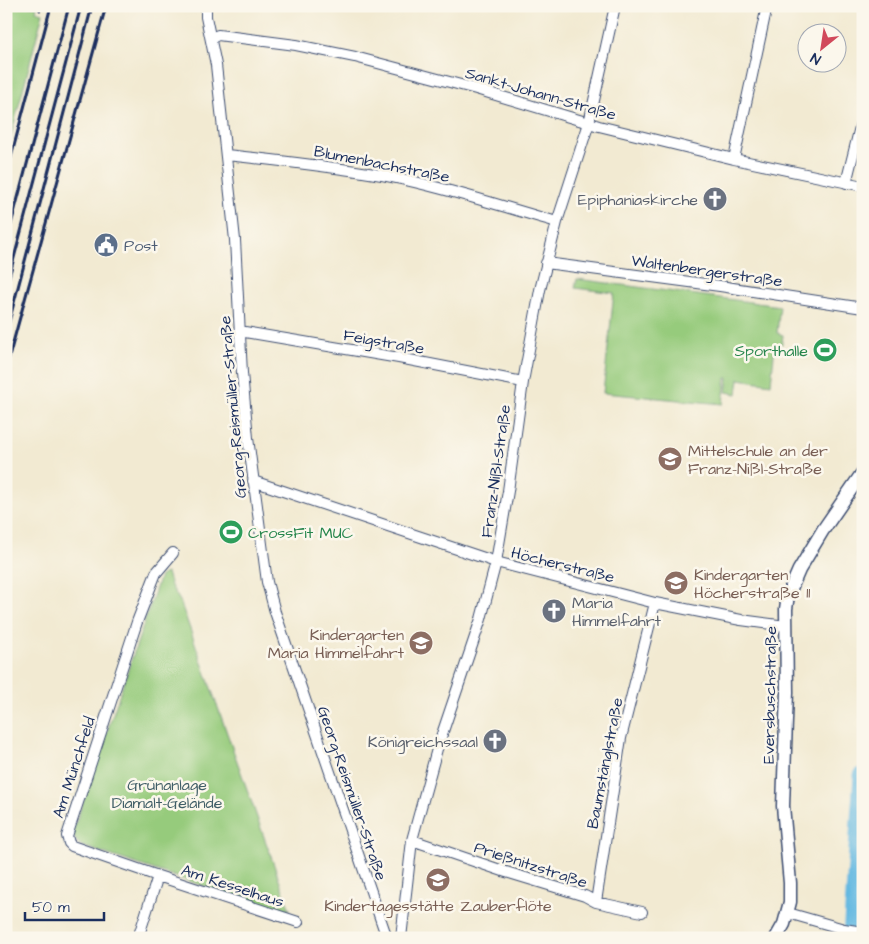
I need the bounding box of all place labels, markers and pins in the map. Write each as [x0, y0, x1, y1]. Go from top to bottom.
church icon: Epiphaniaskirche [702, 186, 728, 212]
place label: Epiphaniaskirche [578, 189, 698, 211]
public building icon: Post [93, 232, 119, 258]
place label: Post [124, 235, 158, 257]
sports icon: Sporthalle [812, 337, 838, 363]
place label: Sporthalle [735, 340, 808, 362]
place label: Mittelschule an der Franz-Nißl-Straße [688, 440, 828, 480]
school or university icon: Mittelschule an der Franz-Nißl-Straße [657, 446, 683, 472]
sports icon: CrossFit MUC [218, 519, 244, 545]
place label: CrossFit MUC [248, 522, 353, 544]
place label: Kindergarten Höcherstraße 11 [694, 564, 810, 604]
school or university icon: Kindergarten Höcherstraße 11 [663, 570, 689, 596]
place label: Maria Himmelfahrt [572, 592, 662, 632]
church icon: Maria Himmelfahrt [541, 598, 567, 624]
place label: Kindergarten Maria Himmelfahrt [268, 624, 405, 664]
school or university icon: Kindergarten Maria Himmelfahrt [408, 630, 434, 656]
church icon: Königreichssaal [482, 728, 508, 754]
place label: Königreichssaal [368, 731, 478, 754]
school or university icon: Kindertagesstätte Zauberflöte [425, 867, 451, 893]
place label: Kindertagesstätte Zauberflöte [324, 895, 552, 918]

